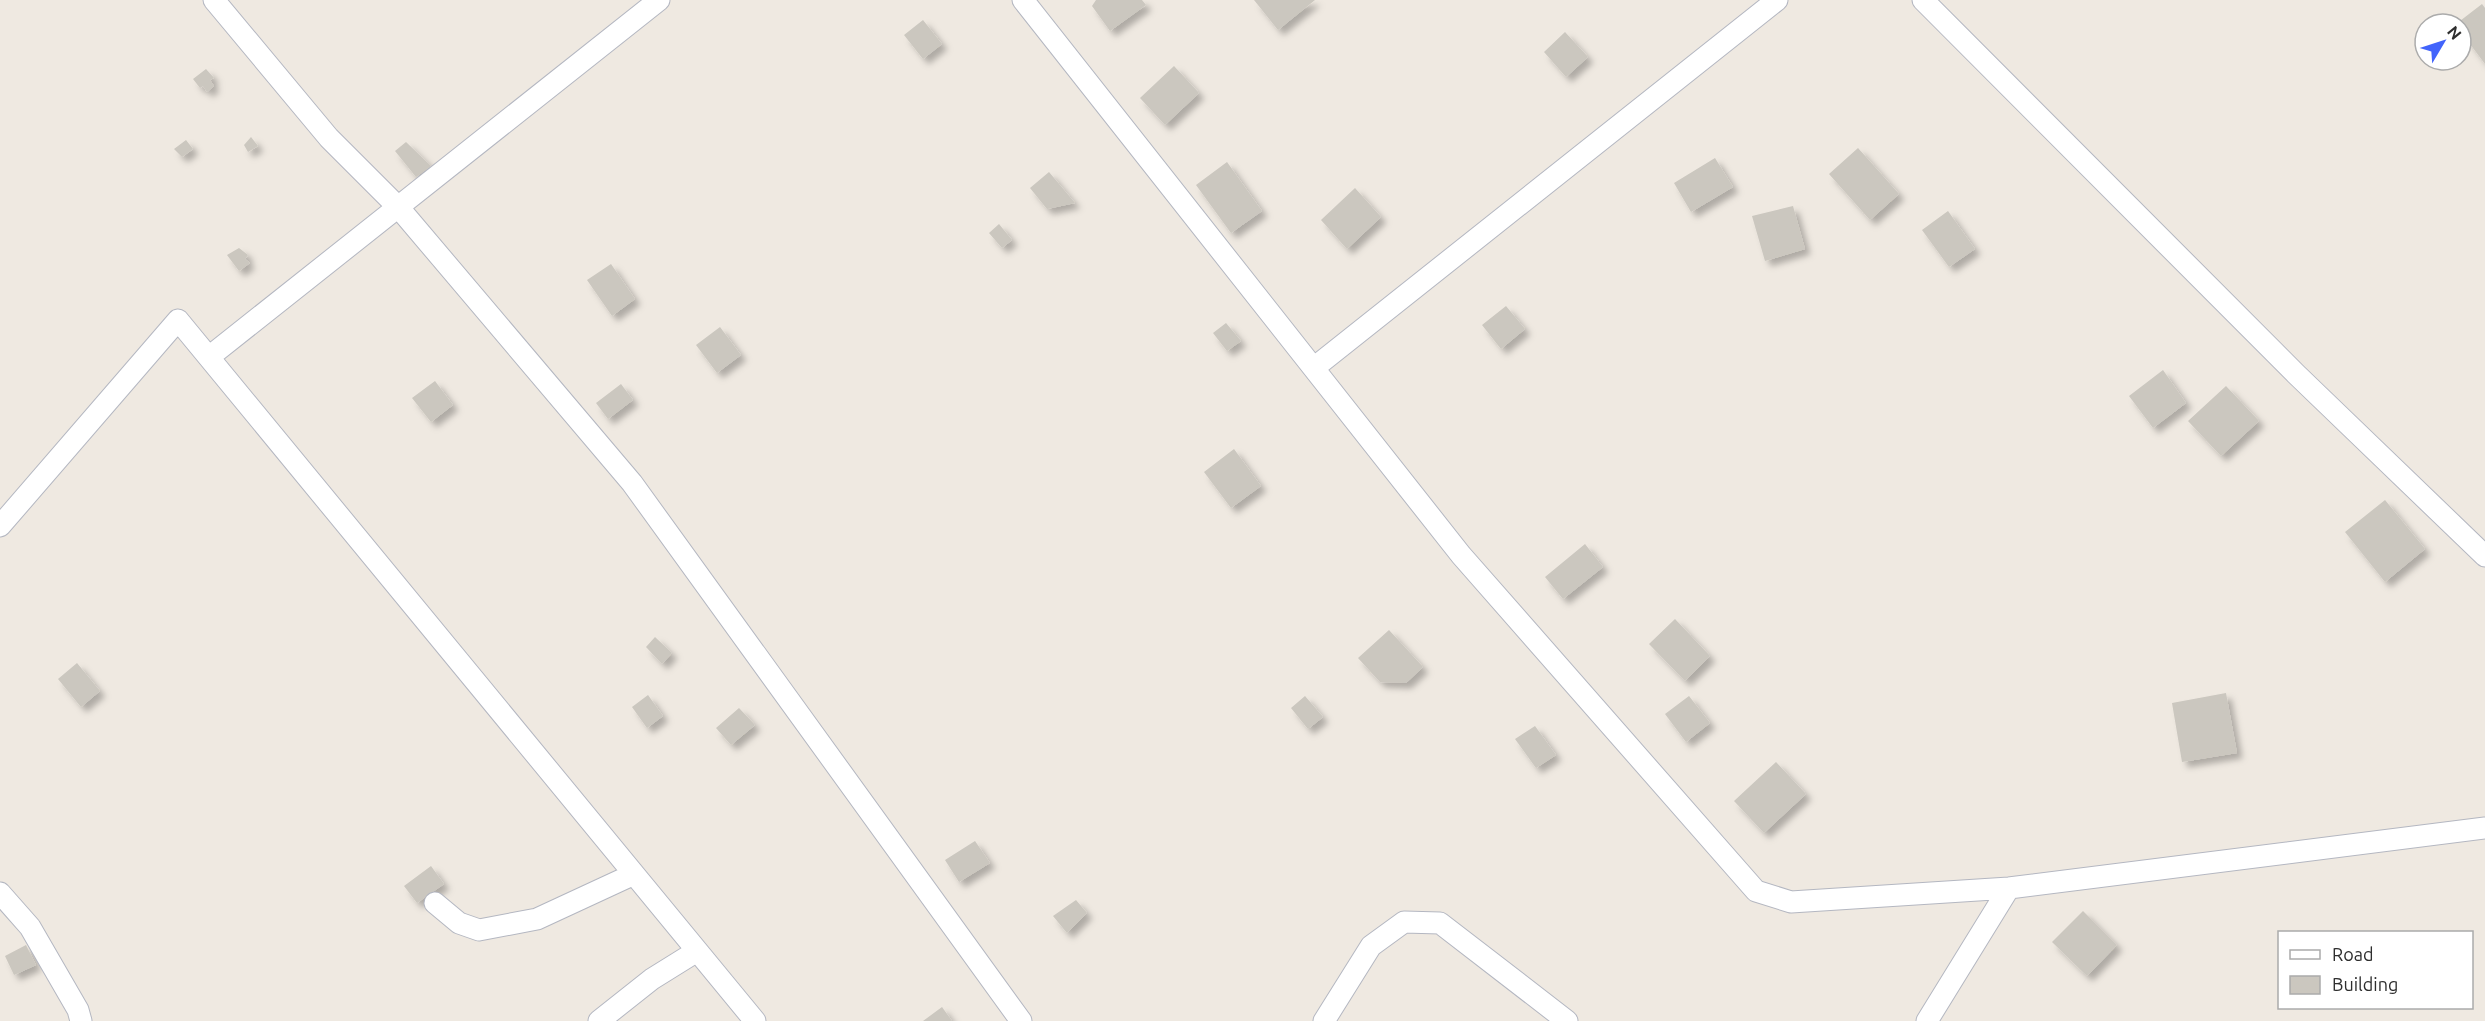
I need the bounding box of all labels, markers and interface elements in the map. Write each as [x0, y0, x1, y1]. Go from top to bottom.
north arrow [2413, 12, 2473, 72]
text: N [2444, 22, 2465, 43]
legend [2278, 931, 2473, 1009]
text: Road [2332, 944, 2374, 964]
text: Building [2332, 974, 2398, 994]

